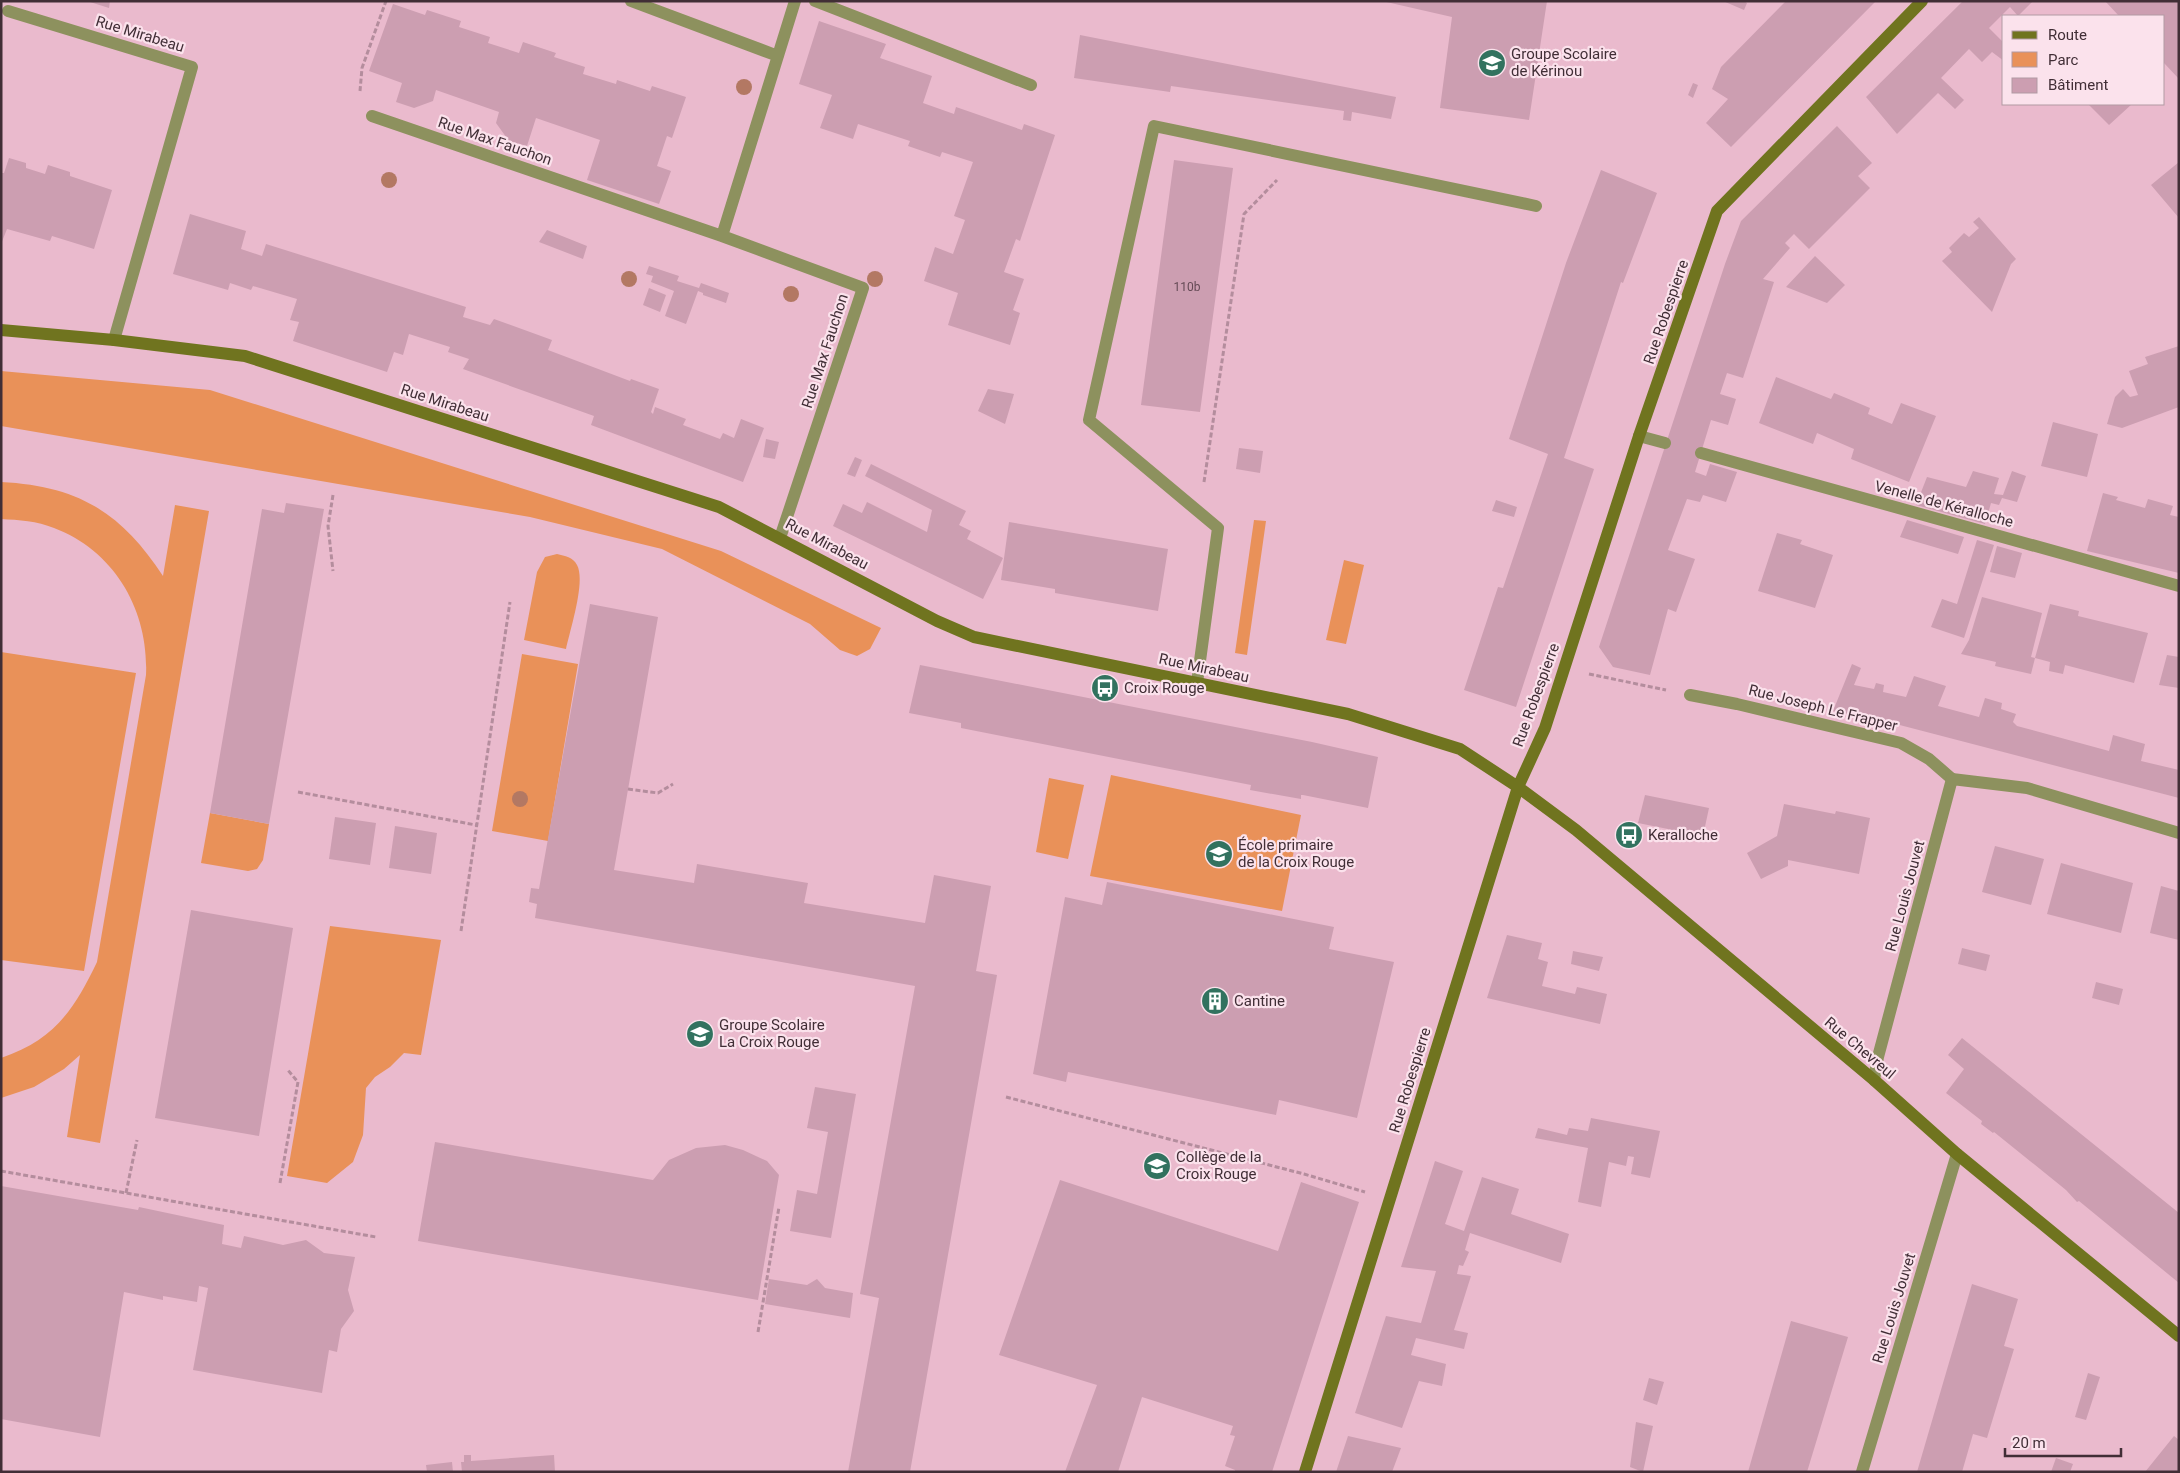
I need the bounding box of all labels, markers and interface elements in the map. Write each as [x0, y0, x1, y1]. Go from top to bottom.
street label: Rue Mirabeau [94, 12, 186, 56]
legend [2002, 15, 2165, 105]
text: Route [2048, 26, 2087, 44]
place label: Groupe Scolaire de Kérinou [1511, 45, 1617, 80]
school or university icon: Groupe Scolaire de Kérinou [1477, 48, 1507, 78]
text: Parc [2048, 51, 2078, 69]
text: Bâtiment [2048, 76, 2108, 94]
street label: Rue Max Fauchon [436, 113, 554, 169]
street label: Rue Robespierre [1640, 257, 1692, 367]
house number: 110b [1174, 280, 1201, 294]
street label: Rue Max Fauchon [798, 292, 852, 410]
street label: Rue Mirabeau [399, 380, 491, 426]
street label: Venelle de Kéralloche [1873, 477, 2015, 531]
street label: Rue Mirabeau [782, 515, 872, 573]
street label: Rue Robespierre [1509, 641, 1563, 749]
street label: Rue Mirabeau [1157, 650, 1251, 686]
bus stop icon: Croix Rouge [1090, 673, 1120, 703]
place label: Croix Rouge [1124, 679, 1205, 697]
street label: Rue Joseph Le Frapper [1747, 681, 1899, 735]
bus stop icon: Keralloche [1614, 820, 1644, 850]
place label: Keralloche [1648, 826, 1718, 844]
place label: École primaire de la Croix Rouge [1238, 836, 1354, 871]
street label: Rue Louis Jouvet [1882, 838, 1929, 954]
school or university icon: École primaire de la Croix Rouge [1204, 839, 1234, 869]
building icon: Cantine [1200, 986, 1230, 1016]
place label: Cantine [1234, 992, 1285, 1010]
street label: Rue Chevreul [1821, 1013, 1899, 1083]
place label: Groupe Scolaire La Croix Rouge [719, 1016, 825, 1051]
school or university icon: Groupe Scolaire La Croix Rouge [685, 1019, 715, 1049]
street label: Rue Robespierre [1385, 1025, 1435, 1135]
place label: Collège de la Croix Rouge [1176, 1148, 1262, 1183]
school or university icon: Collège de la Croix Rouge [1142, 1151, 1172, 1181]
street label: Rue Louis Jouvet [1869, 1251, 1919, 1365]
scale bar [2005, 1426, 2121, 1458]
text: 20 m [2012, 1434, 2046, 1452]

